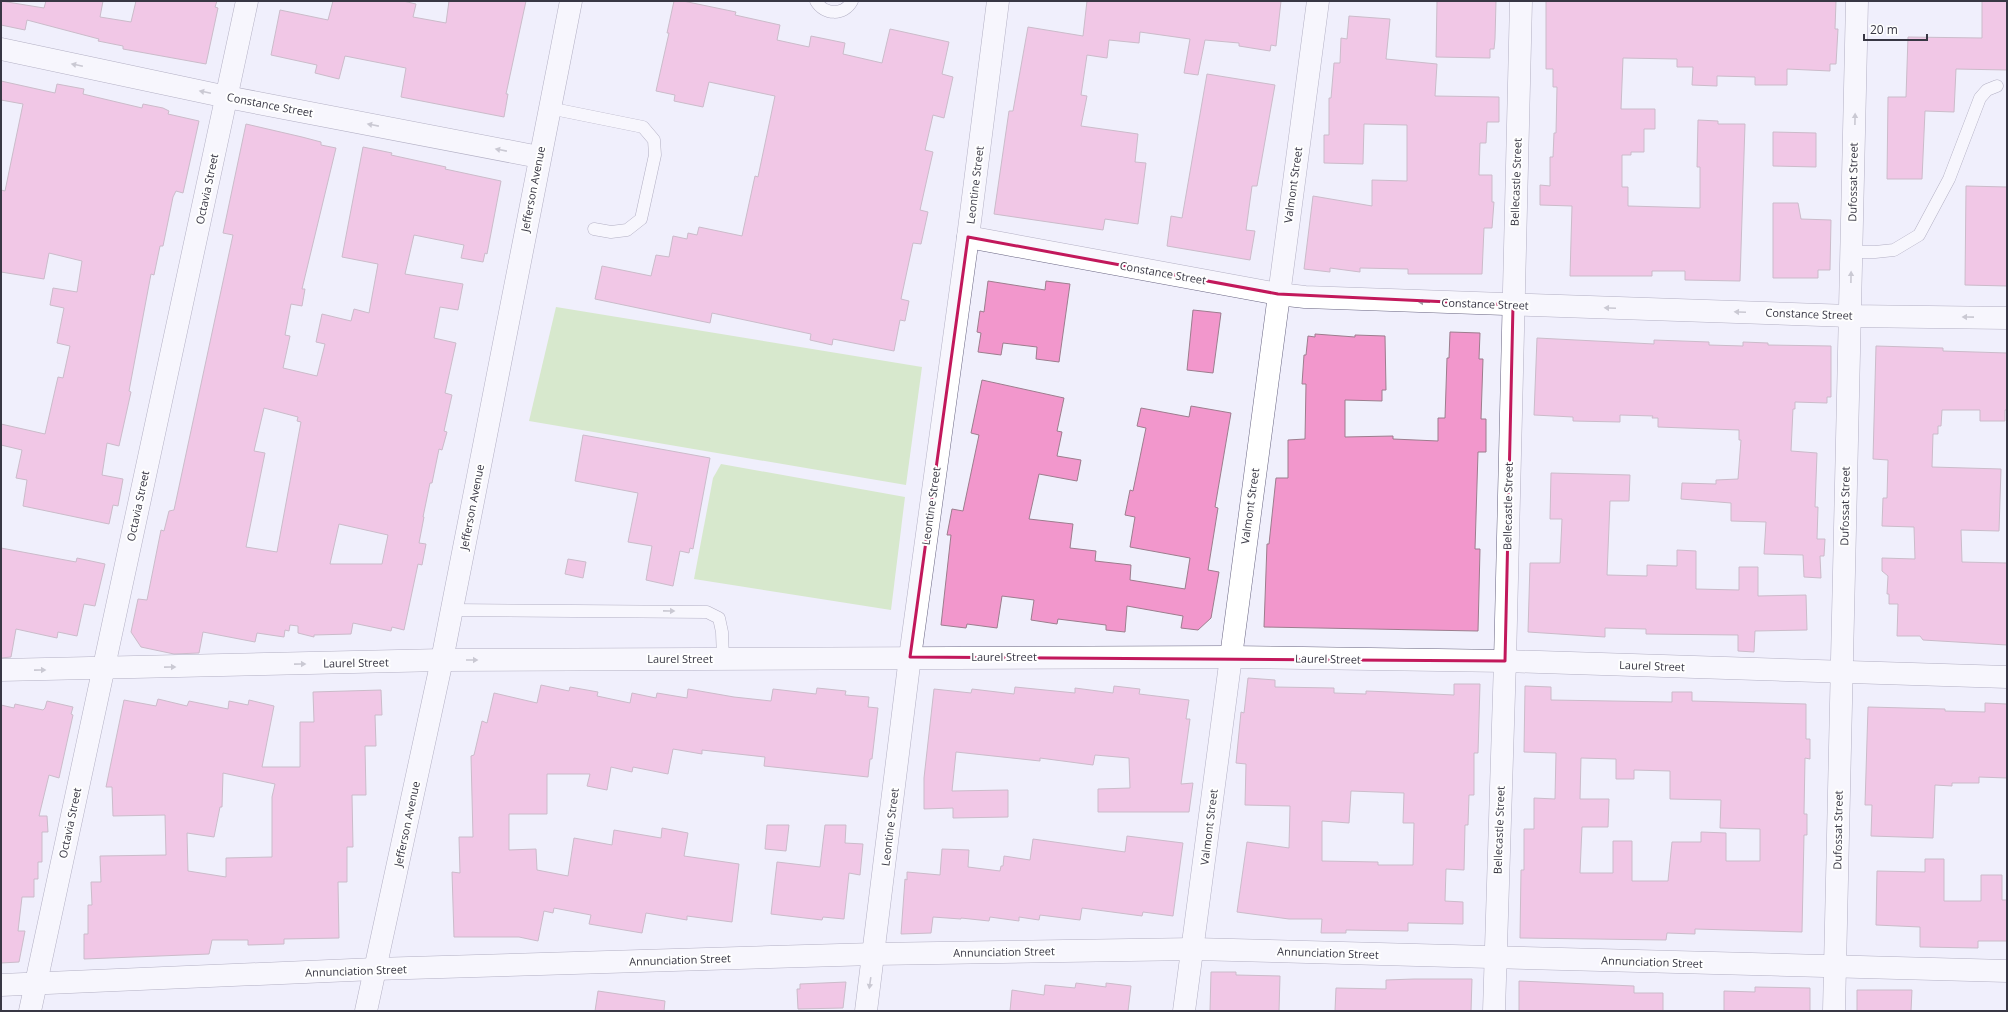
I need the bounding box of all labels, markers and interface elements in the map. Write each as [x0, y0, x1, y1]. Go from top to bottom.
scale bar [1864, 16, 1927, 42]
text: 20 m [1870, 21, 1898, 38]
one-way arrow [71, 62, 83, 68]
one-way arrow [198, 89, 211, 95]
street label: Constance Street [226, 89, 314, 120]
one-way arrow [1851, 113, 1858, 125]
one-way arrow [367, 122, 379, 128]
street label: Bellecastle Street [1506, 138, 1525, 226]
street label: Dufossat Street [1844, 142, 1861, 222]
street label: Jefferson Avenue [517, 145, 548, 234]
street label: Leontine Street [962, 145, 987, 225]
one-way arrow [495, 146, 507, 152]
street label: Valmont Street [1280, 146, 1305, 224]
street label: Octavia Street [192, 152, 221, 226]
street label: Constance Street [1119, 258, 1207, 287]
one-way arrow [1847, 271, 1854, 283]
street label: Constance Street [1441, 294, 1529, 313]
one-way arrow [1417, 299, 1430, 305]
street label: Constance Street [1765, 304, 1853, 323]
one-way arrow [1604, 305, 1616, 312]
one-way arrow [1734, 309, 1746, 316]
one-way arrow [1962, 314, 1974, 321]
street label: Bellecastle Street [1499, 462, 1516, 550]
street label: Jefferson Avenue [456, 463, 487, 552]
street label: Leontine Street [918, 466, 943, 546]
street label: Dufossat Street [1836, 466, 1853, 546]
street label: Valmont Street [1237, 467, 1262, 545]
street label: Octavia Street [123, 469, 152, 543]
one-way arrow [663, 608, 676, 614]
street label: Laurel Street [971, 649, 1037, 664]
street label: Laurel Street [1295, 650, 1361, 667]
street label: Laurel Street [647, 651, 713, 666]
street label: Laurel Street [323, 654, 389, 671]
one-way arrow [466, 657, 479, 663]
street label: Laurel Street [1619, 657, 1685, 674]
one-way arrow [294, 661, 307, 667]
one-way arrow [164, 664, 176, 671]
one-way arrow [34, 667, 47, 673]
street label: Jefferson Avenue [390, 780, 423, 869]
street label: Octavia Street [55, 786, 84, 860]
street label: Bellecastle Street [1489, 786, 1508, 874]
street label: Leontine Street [877, 787, 902, 867]
street label: Valmont Street [1196, 788, 1221, 866]
street label: Dufossat Street [1829, 790, 1846, 870]
street label: Annunciation Street [953, 943, 1055, 960]
street label: Annunciation Street [1277, 943, 1379, 962]
street label: Annunciation Street [629, 950, 731, 969]
street label: Annunciation Street [1601, 952, 1703, 971]
street label: Annunciation Street [305, 961, 407, 980]
one-way arrow [867, 977, 873, 989]

